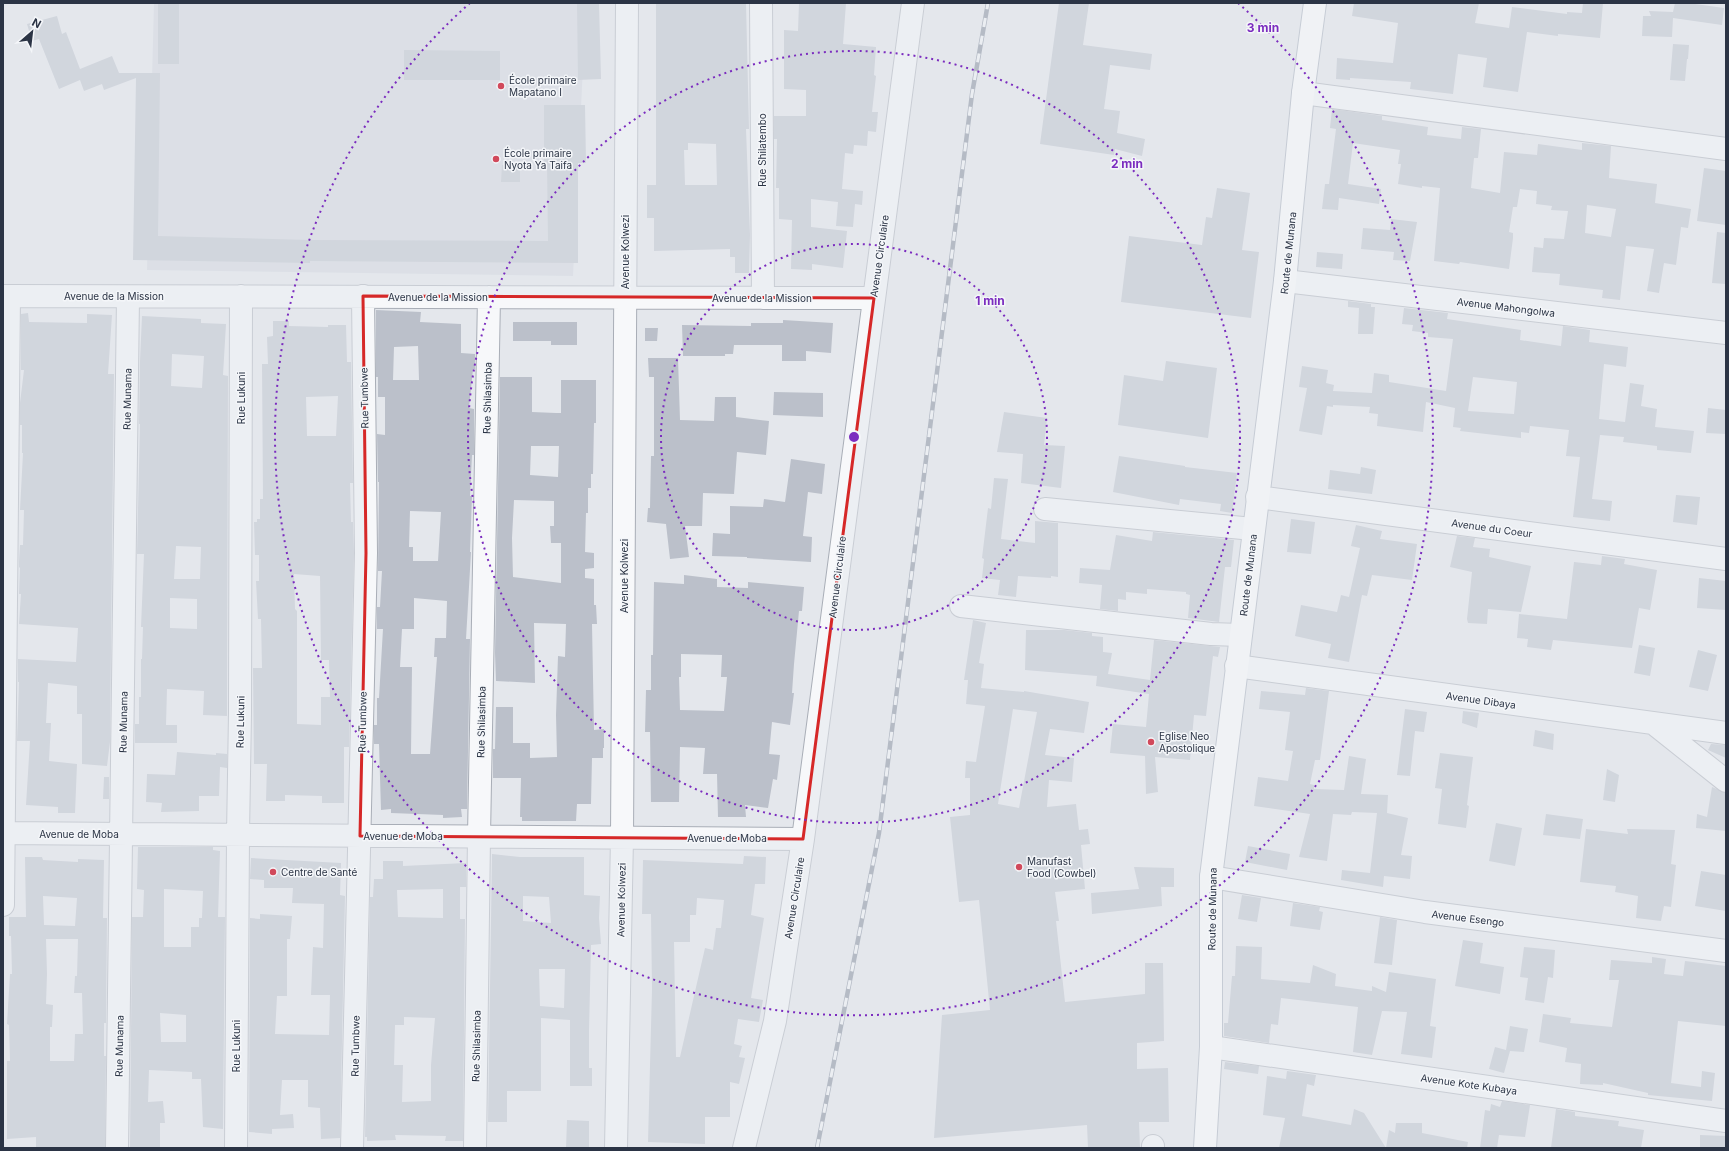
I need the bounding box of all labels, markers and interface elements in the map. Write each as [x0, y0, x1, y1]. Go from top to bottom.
north arrow [12, 12, 52, 52]
text: N [30, 15, 44, 31]
text: 3 min [1247, 20, 1279, 35]
place label: École primaire Mapatano I [509, 73, 577, 98]
marker: École primaire Mapatano I [496, 81, 506, 91]
street label: Rue Shilatembo [756, 113, 768, 187]
place label: École primaire Nyota Ya Taifa [504, 146, 572, 171]
marker: École primaire Nyota Ya Taifa [491, 154, 501, 164]
text: 2 min [1111, 156, 1143, 171]
street label: Route de Munana [1278, 211, 1298, 295]
street label: Avenue Circulaire [867, 214, 891, 298]
street label: Avenue Kolwezi [619, 215, 631, 289]
street label: Avenue de la Mission [64, 290, 164, 302]
street label: Avenue de la Mission [388, 291, 488, 303]
street label: Avenue de la Mission [712, 292, 812, 304]
text: 1 min [975, 293, 1005, 308]
street label: Avenue Mahongolwa [1456, 295, 1556, 319]
street label: Rue Shilasimba [480, 362, 494, 434]
street label: Rue Tumbwe [357, 367, 371, 429]
street label: Rue Munama [120, 368, 134, 430]
street label: Rue Lukuni [235, 372, 247, 424]
centre of rings [847, 430, 861, 444]
street label: Avenue du Coeur [1451, 516, 1533, 540]
street label: Route de Munana [1237, 533, 1259, 617]
street label: Avenue Circulaire [826, 535, 848, 619]
street label: Avenue Kolwezi [618, 539, 630, 613]
street label: Rue Shilasimba [474, 686, 488, 758]
street label: Avenue Dibaya [1445, 689, 1517, 711]
street label: Rue Munama [116, 691, 130, 753]
street label: Rue Tumbwe [355, 691, 369, 753]
street label: Rue Lukuni [234, 696, 246, 748]
place label: Eglise Neo Apostolique [1159, 730, 1215, 754]
marker: Eglise Neo Apostolique [1146, 737, 1156, 747]
street label: Avenue de Moba [39, 828, 119, 840]
street label: Avenue de Moba [363, 830, 443, 842]
street label: Avenue de Moba [687, 832, 767, 844]
place label: Manufast Food (Cowbel) [1027, 855, 1096, 879]
street label: Avenue Circulaire [782, 856, 806, 940]
marker: Manufast Food (Cowbel) [1014, 862, 1024, 872]
street label: Avenue Kolwezi [614, 863, 628, 937]
place label: Centre de Santé [281, 866, 357, 878]
marker: Centre de Santé [268, 867, 278, 877]
street label: Route de Munana [1205, 868, 1219, 950]
street label: Avenue Esengo [1431, 908, 1505, 928]
street label: Rue Shilasimba [469, 1010, 483, 1082]
street label: Rue Munama [112, 1015, 126, 1077]
street label: Rue Tumbwe [348, 1015, 362, 1077]
street label: Rue Lukuni [230, 1020, 242, 1072]
street label: Avenue Kote Kubaya [1420, 1071, 1518, 1097]

